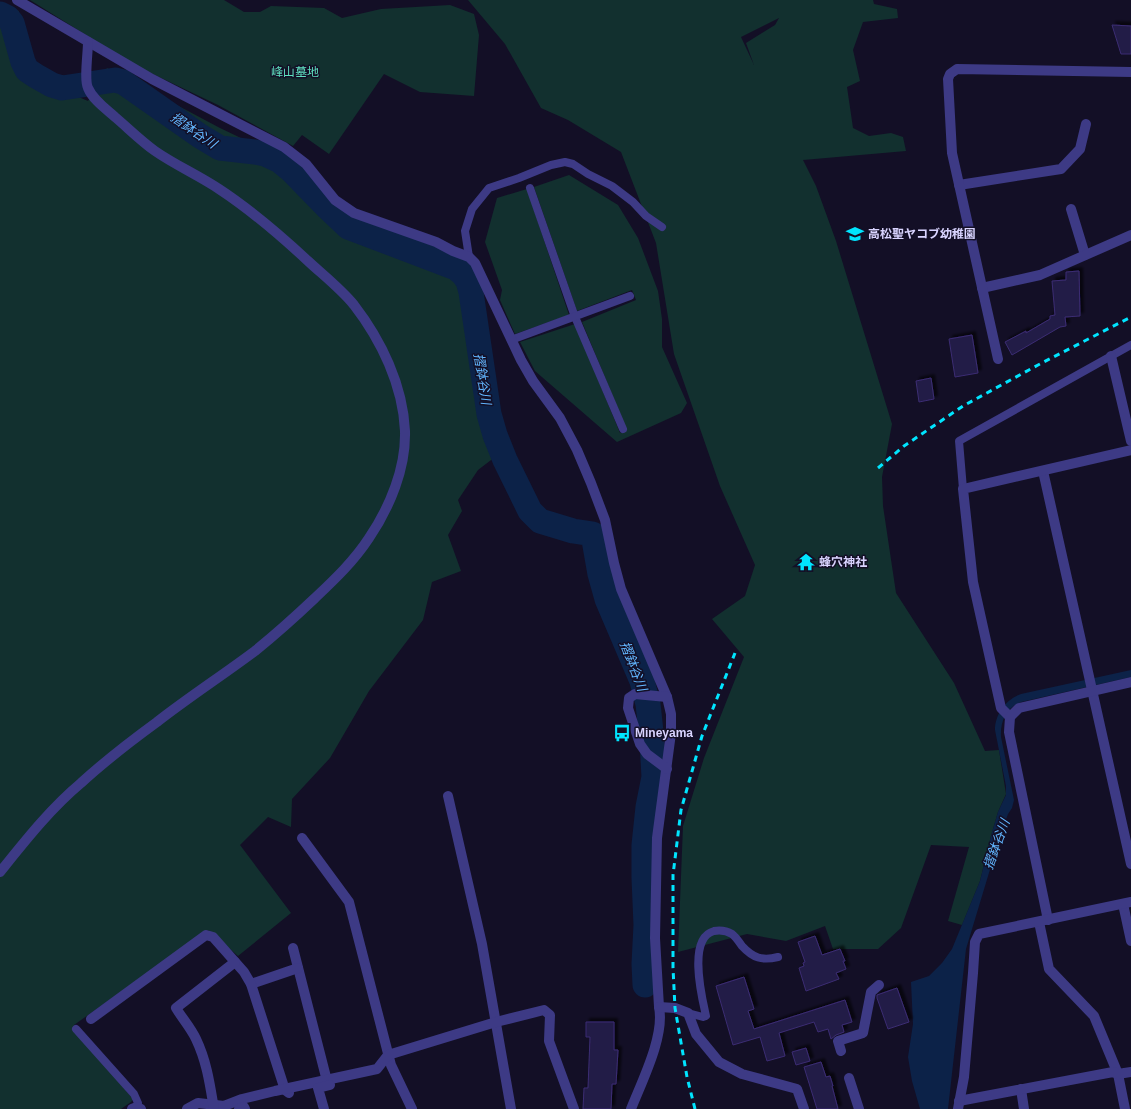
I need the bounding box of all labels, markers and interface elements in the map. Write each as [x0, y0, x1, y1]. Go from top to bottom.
park label: 峰山墓地 [271, 65, 319, 79]
water label: 摺鉢谷川 [168, 110, 221, 152]
school or university icon: 高松聖ヤコブ幼稚園 [845, 224, 865, 244]
place label: 高松聖ヤコブ幼稚園 [868, 227, 976, 241]
water label: 摺鉢谷川 [471, 352, 494, 408]
temple icon: 蜂穴神社 [796, 552, 816, 572]
place label: 蜂穴神社 [819, 555, 867, 569]
water label: 摺鉢谷川 [617, 639, 651, 695]
bus stop icon: Mineyama [612, 723, 632, 743]
place label: Mineyama [635, 726, 693, 740]
water label: 摺鉢谷川 [981, 815, 1013, 871]

